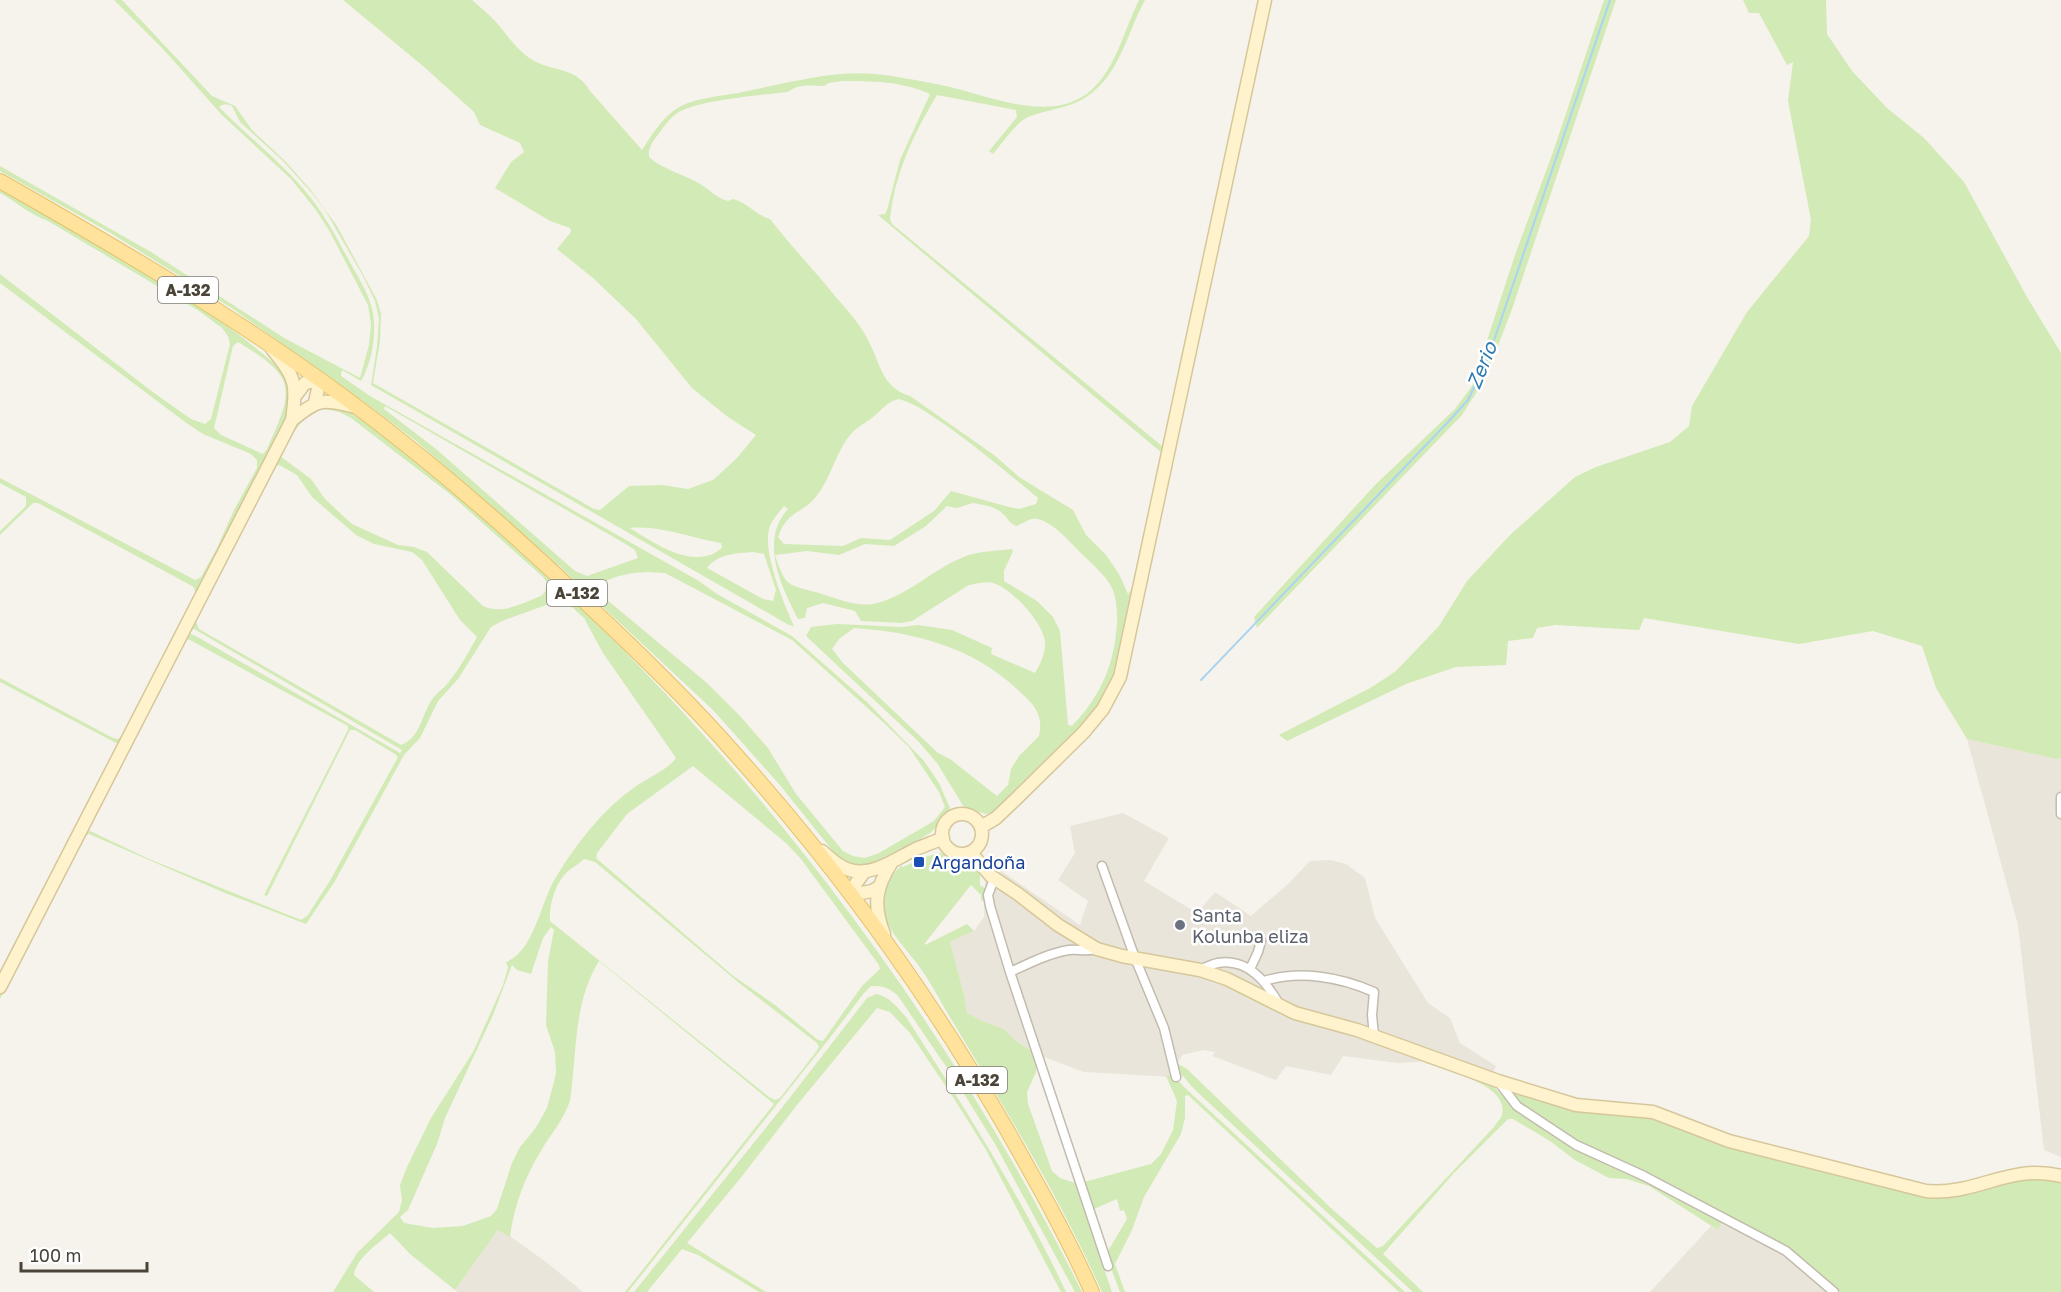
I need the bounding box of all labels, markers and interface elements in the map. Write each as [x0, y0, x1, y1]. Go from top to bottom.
road number: A-132 [158, 277, 218, 303]
water label: Zerio [1461, 337, 1502, 392]
road number: A-132 [547, 580, 607, 606]
place label: Argandoña [931, 851, 1025, 873]
marker: Argandoña [912, 855, 926, 869]
place label: Santa Kolunba eliza [1192, 904, 1309, 947]
marker: Santa Kolunba eliza [1173, 918, 1187, 932]
road number: A-132 [947, 1067, 1007, 1093]
scale bar [21, 1235, 147, 1273]
text: 100 m [30, 1244, 81, 1266]

